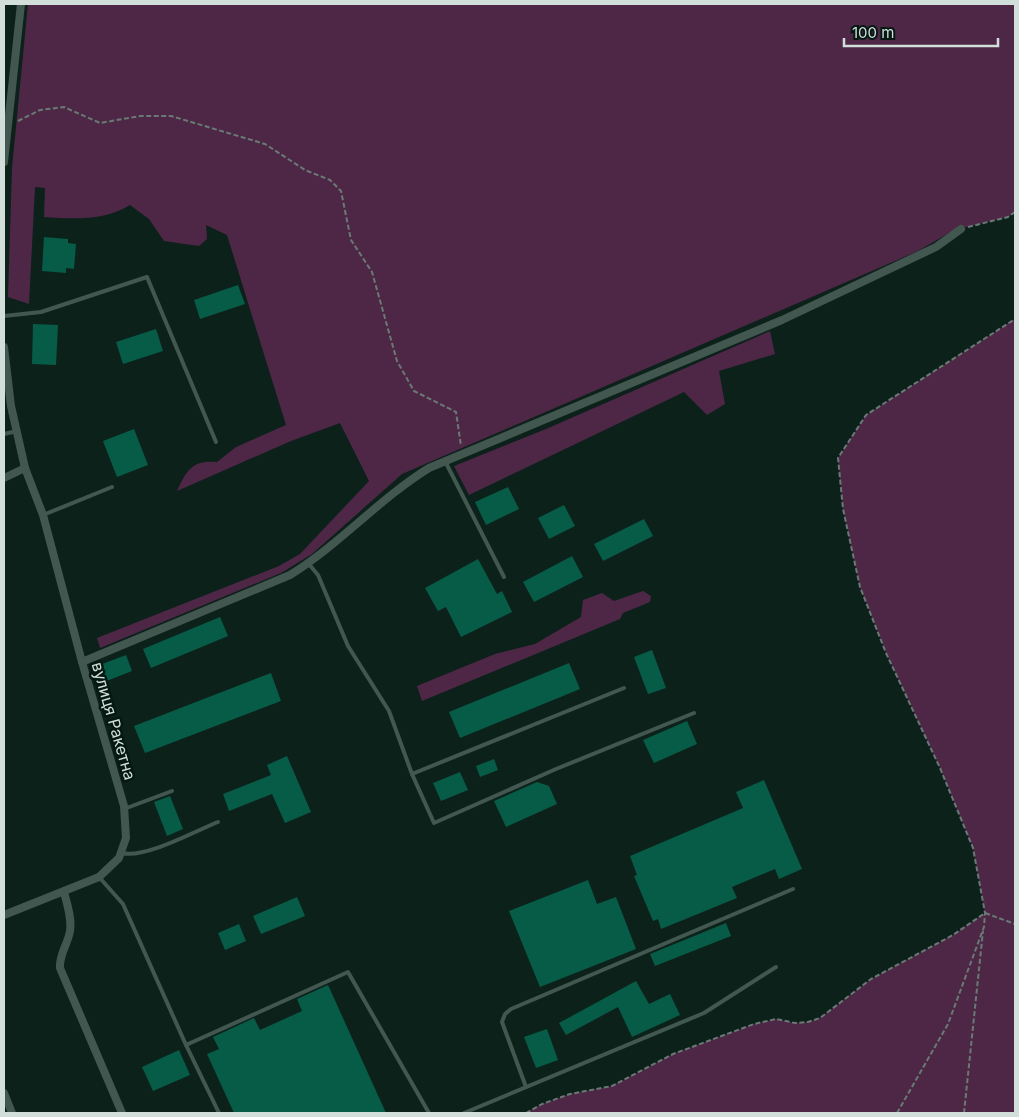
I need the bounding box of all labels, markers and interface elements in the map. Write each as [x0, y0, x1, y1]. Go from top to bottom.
scale bar [844, 15, 998, 47]
text: 100 m [852, 23, 894, 42]
street label: вулиця Ракетна [88, 660, 140, 782]

